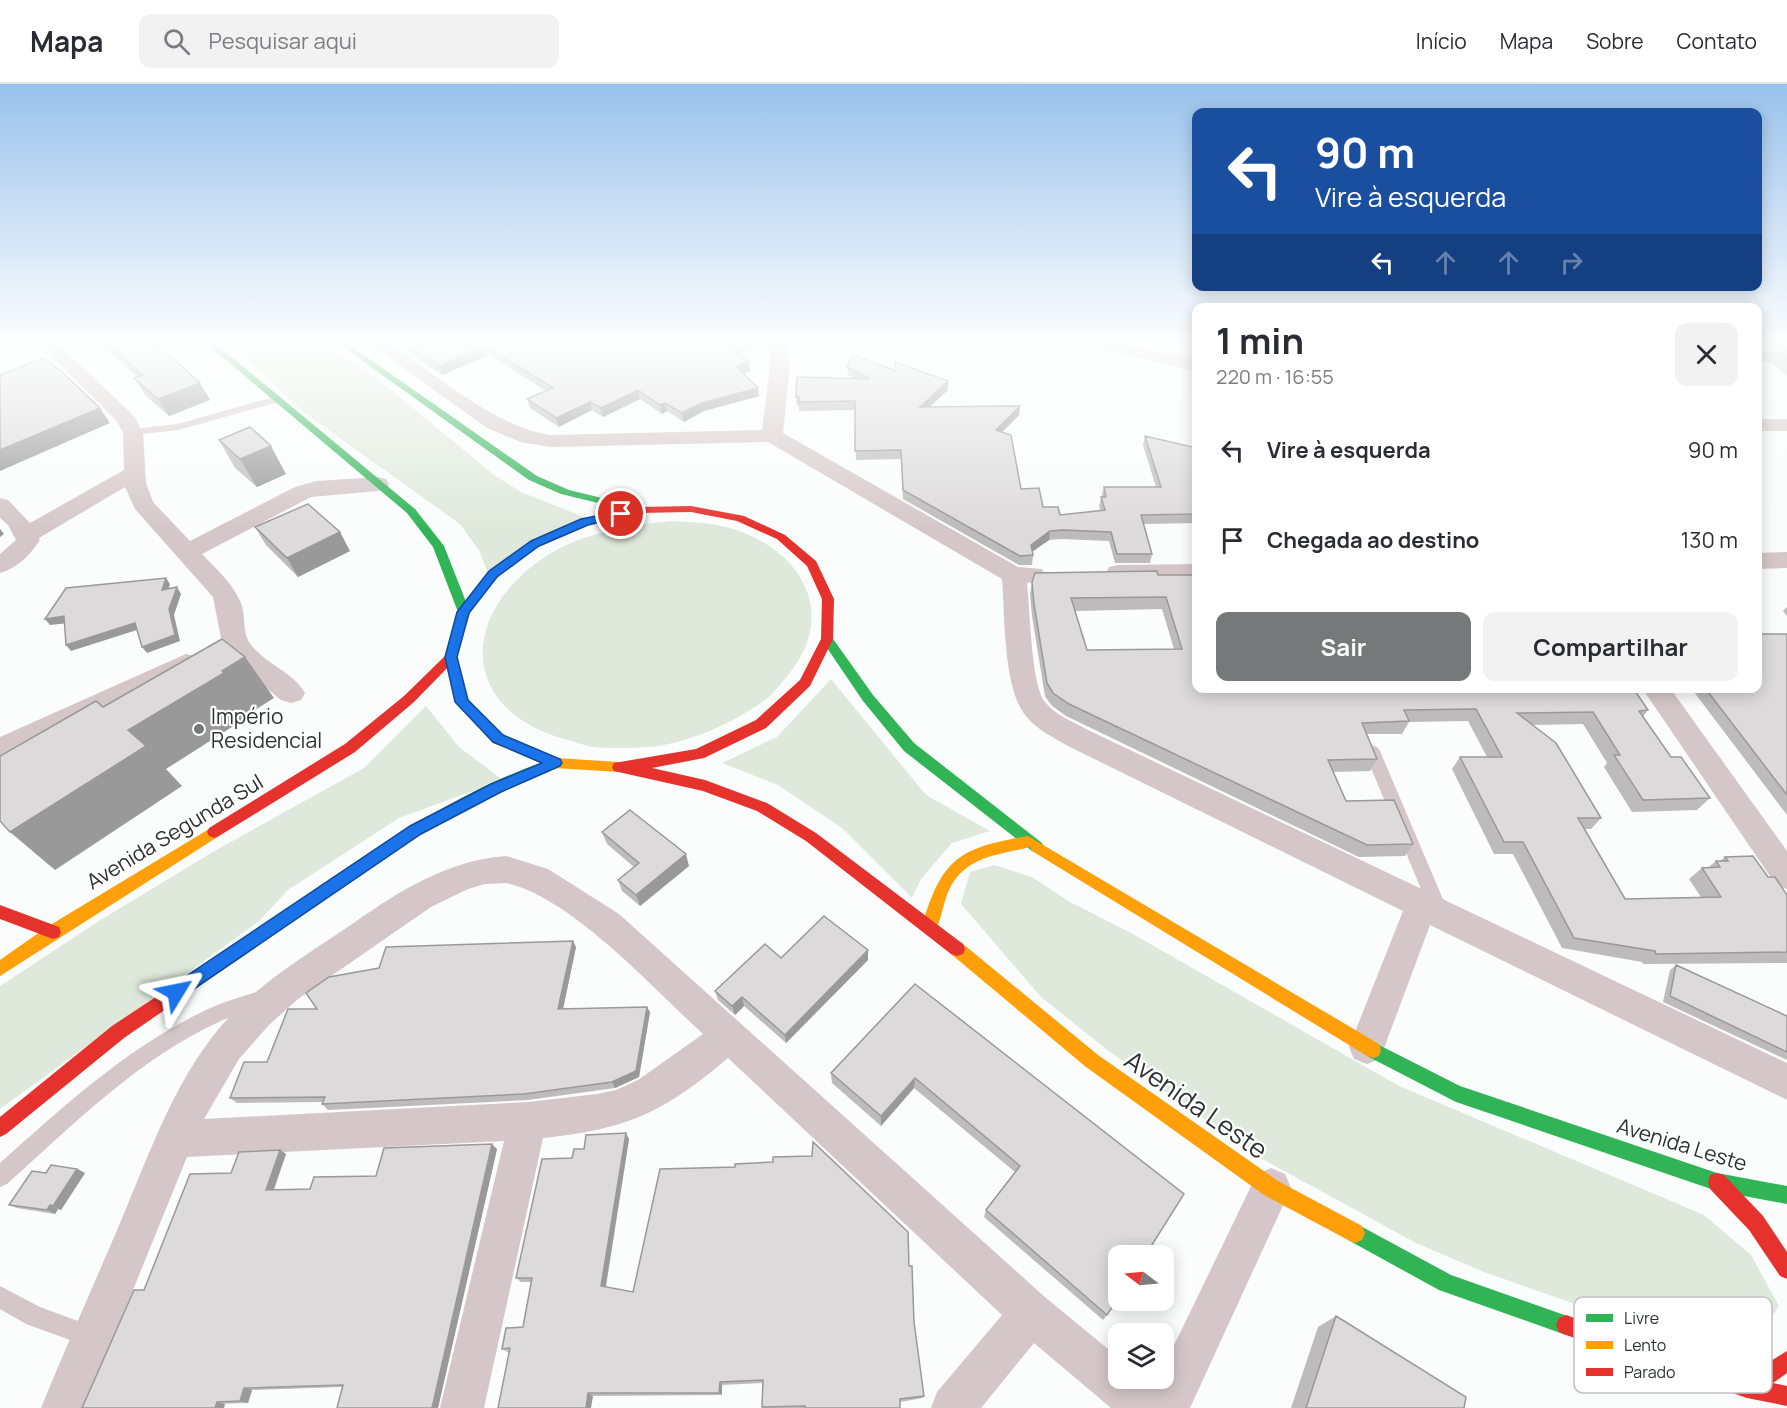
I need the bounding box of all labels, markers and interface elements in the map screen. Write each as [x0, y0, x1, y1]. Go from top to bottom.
search box [139, 14, 559, 68]
text: Mapa [30, 22, 103, 60]
icon: search [160, 25, 193, 58]
text: Pesquisar aqui [208, 26, 357, 56]
text: Início [1416, 27, 1467, 55]
text: Mapa [1500, 27, 1553, 55]
text: Sobre [1586, 27, 1644, 55]
text: Contato [1677, 27, 1757, 55]
text: 90 m [1315, 123, 1415, 181]
icon: left [1216, 132, 1294, 210]
text: Vire à esquerda [1315, 178, 1506, 215]
icon: left [1366, 246, 1399, 279]
icon: ahead [1429, 246, 1462, 279]
icon: ahead [1492, 246, 1525, 279]
icon: right [1555, 246, 1588, 279]
text: 1 min [1216, 316, 1304, 365]
button: close [1675, 323, 1738, 386]
text: 220 m · 16:55 [1216, 363, 1334, 390]
icon: left [1216, 434, 1249, 467]
text: Vire à esquerda [1267, 435, 1431, 465]
text: 90 m [1688, 435, 1738, 465]
pin [595, 488, 646, 539]
icon: arrive [604, 497, 637, 530]
icon: arrive [1216, 524, 1249, 557]
text: Chegada ao destino [1267, 525, 1479, 555]
text: 130 m [1681, 525, 1738, 555]
button: Sair [1216, 612, 1471, 681]
button: Compartilhar [1483, 612, 1738, 681]
place label: Império Residencial [211, 702, 322, 754]
marker: Império Residencial [192, 722, 206, 736]
street label: Avenida Segunda Sul [81, 767, 268, 895]
position arrow [144, 960, 208, 1024]
street label: Avenida Leste [1118, 1042, 1275, 1167]
street label: Avenida Leste [1614, 1111, 1751, 1177]
north arrow [1108, 1245, 1174, 1311]
map controls [1108, 1245, 1174, 1389]
legend [1574, 1297, 1772, 1393]
text: Livre [1624, 1307, 1659, 1329]
button: layers [1108, 1323, 1174, 1389]
text: Lento [1624, 1334, 1666, 1356]
text: Parado [1624, 1361, 1675, 1383]

